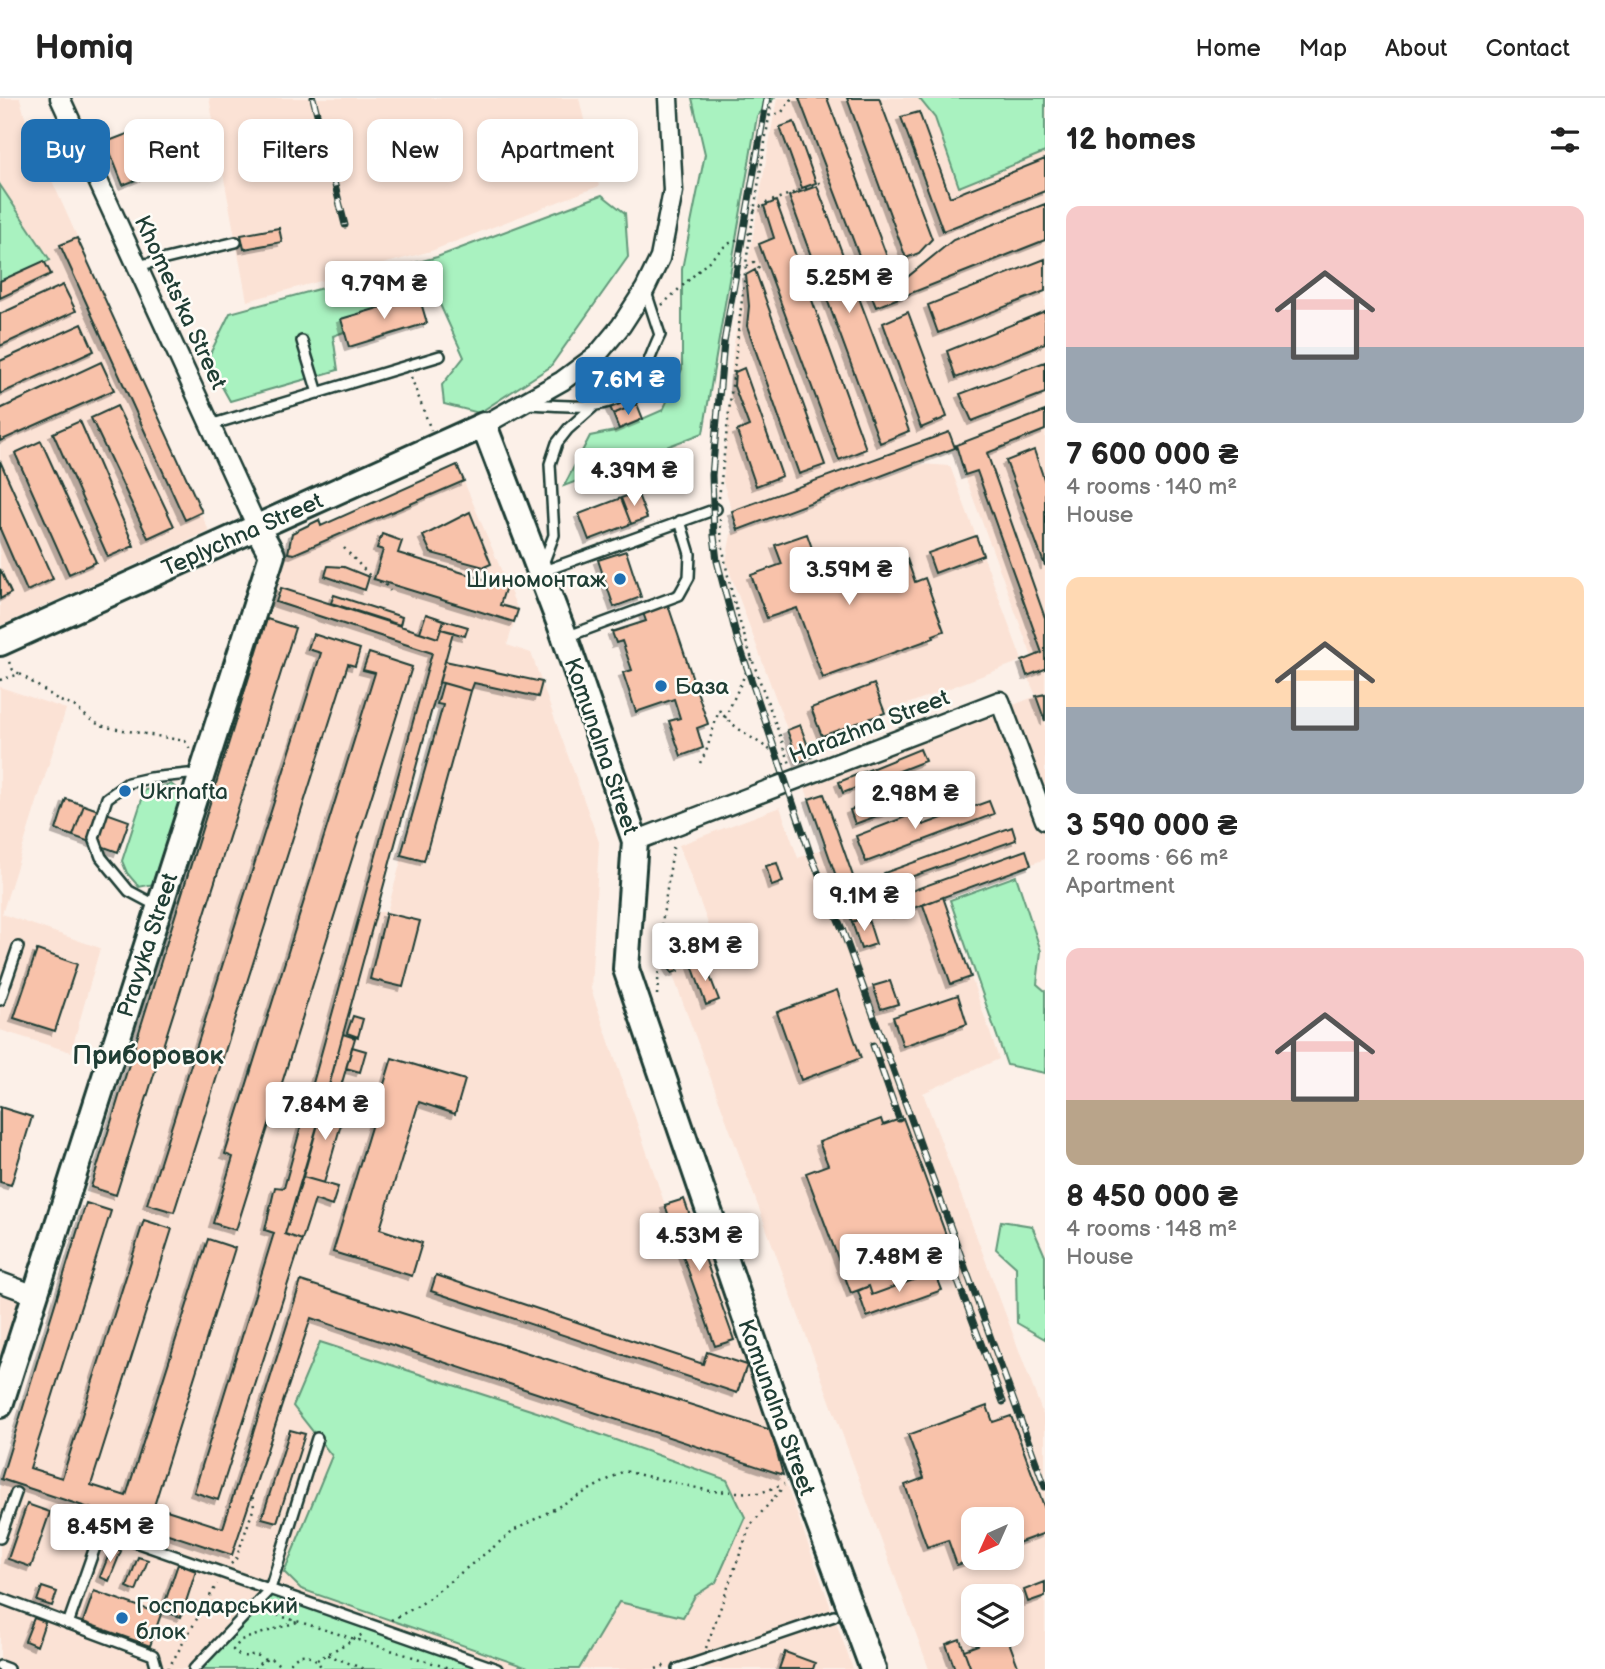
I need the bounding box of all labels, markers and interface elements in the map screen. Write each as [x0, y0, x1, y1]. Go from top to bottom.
text: Homiq [35, 28, 133, 68]
text: Home [1196, 34, 1261, 63]
text: Map [1299, 34, 1347, 63]
text: About [1385, 34, 1447, 63]
text: Contact [1485, 34, 1570, 63]
chip: Buy [21, 119, 110, 182]
chip: Rent [124, 119, 224, 182]
chip: Filters [238, 119, 353, 182]
chip: New [367, 119, 463, 182]
chip: Apartment [477, 119, 638, 182]
icon: filters [1546, 121, 1584, 159]
text: 12 homes [1066, 122, 1196, 158]
street label: Khomets'ka Street [128, 211, 233, 394]
icon: home [1262, 252, 1388, 378]
pin: 5.25M ₴ [784, 256, 914, 315]
pin: 9.79M ₴ [319, 262, 449, 321]
text: 5.25M ₴ [806, 264, 892, 292]
text: 9.79M ₴ [341, 270, 427, 298]
pin: 7.6M ₴ [571, 358, 685, 417]
text: 7.6M ₴ [591, 366, 665, 394]
text: 7 600 000 ₴ [1066, 437, 1239, 473]
pin: 4.39M ₴ [569, 448, 699, 508]
text: 4.39M ₴ [591, 457, 677, 485]
text: 4 rooms · 140 m² [1066, 473, 1237, 501]
street label: Teplychna Street [158, 487, 327, 583]
text: House [1066, 501, 1133, 529]
pin: 3.59M ₴ [784, 547, 914, 607]
text: 3.59M ₴ [806, 556, 892, 584]
place label: Шиномонтаж [466, 566, 606, 594]
marker: Шиномонтаж [612, 571, 628, 587]
icon: home [1262, 623, 1388, 749]
street label: Komunalna Street [558, 654, 644, 839]
place label: База [675, 673, 730, 701]
marker: База [653, 678, 669, 694]
street label: Harazhna Street [785, 684, 953, 770]
pin: 2.98M ₴ [850, 772, 980, 831]
place label: Ukrnafta [139, 778, 228, 806]
text: 2.98M ₴ [871, 780, 959, 808]
marker: Ukrnafta [117, 783, 133, 799]
text: 3 590 000 ₴ [1066, 808, 1237, 844]
text: 2 rooms · 66 m² [1066, 844, 1228, 872]
street label: Pravyka Street [111, 870, 184, 1021]
text: Apartment [1066, 872, 1175, 900]
pin: 9.1M ₴ [807, 874, 921, 933]
text: 9.1M ₴ [829, 882, 899, 910]
pin: 3.8M ₴ [648, 924, 762, 983]
text: 3.8M ₴ [668, 932, 742, 960]
icon: home [1262, 994, 1388, 1120]
district label: Приборовок [72, 1041, 225, 1072]
pin: 7.84M ₴ [260, 1082, 390, 1142]
text: 7.84M ₴ [282, 1091, 368, 1119]
text: 8 450 000 ₴ [1066, 1179, 1238, 1215]
pin: 4.53M ₴ [634, 1214, 764, 1273]
text: 4 rooms · 148 m² [1066, 1215, 1237, 1243]
text: 4.53M ₴ [656, 1222, 742, 1250]
pin: 7.48M ₴ [834, 1234, 964, 1294]
text: 7.48M ₴ [856, 1243, 942, 1271]
text: House [1066, 1243, 1133, 1271]
street label: Komunalna Street [731, 1315, 821, 1499]
pin: 8.45M ₴ [45, 1504, 175, 1564]
north arrow [961, 1507, 1024, 1570]
map controls [961, 1507, 1024, 1647]
text: 8.45M ₴ [66, 1513, 154, 1541]
button: layers [961, 1584, 1024, 1647]
place label: Господарський блок [136, 1592, 298, 1646]
marker: Господарський блок [114, 1610, 130, 1626]

